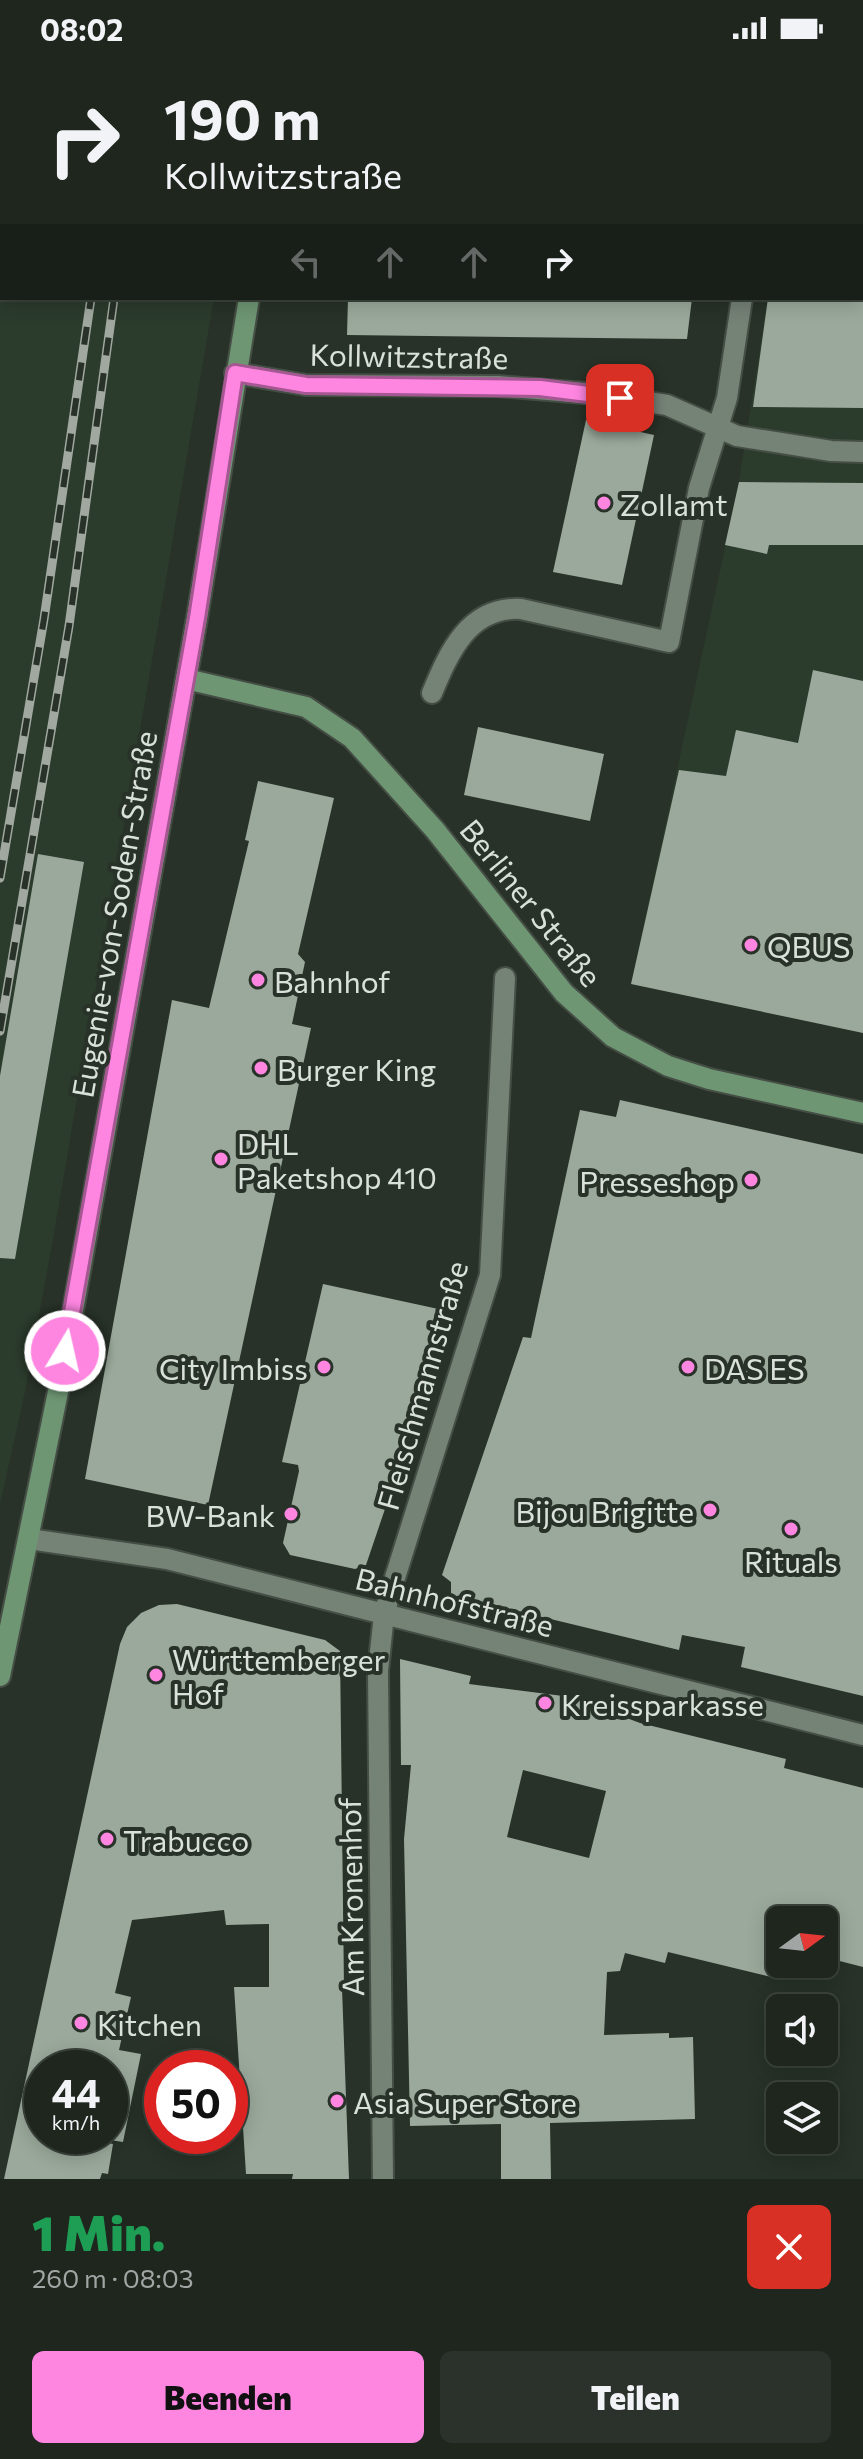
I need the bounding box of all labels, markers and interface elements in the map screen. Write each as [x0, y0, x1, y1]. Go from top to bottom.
text: 08:02 [40, 10, 123, 47]
text: 190 m [164, 83, 321, 152]
icon: right [32, 88, 136, 192]
text: Kollwitzstraße [164, 152, 402, 196]
icon: left [284, 240, 328, 284]
icon: ahead [368, 240, 412, 284]
icon: ahead [452, 240, 496, 284]
icon: right [536, 240, 580, 284]
street label: Kollwitzstraße [309, 335, 509, 375]
pin [586, 364, 654, 432]
icon: arrive [598, 376, 642, 420]
place label: Zollamt [620, 485, 727, 522]
marker: Zollamt [595, 494, 613, 512]
street label: Eugenie-von-Soden-Straße [62, 728, 164, 1100]
street label: Berliner Straße [453, 811, 611, 993]
place label: QBUS [767, 927, 850, 964]
marker: QBUS [742, 936, 760, 954]
place label: Bahnhof [274, 962, 390, 999]
marker: Bahnhof [249, 971, 267, 989]
place label: Burger King [277, 1050, 436, 1087]
marker: Burger King [252, 1059, 270, 1077]
place label: DHL Paketshop 410 [237, 1124, 437, 1195]
marker: DHL Paketshop 410 [212, 1150, 230, 1168]
place label: Presseshop [579, 1162, 735, 1199]
marker: Presseshop [742, 1171, 760, 1189]
street label: Fleischmannstraße [368, 1256, 474, 1514]
position arrow [23, 1309, 107, 1393]
place label: City Imbiss [159, 1349, 308, 1386]
place label: DAS ES [704, 1349, 805, 1386]
marker: City Imbiss [315, 1358, 333, 1376]
marker: DAS ES [679, 1358, 697, 1376]
place label: Bijou Brigitte [516, 1492, 694, 1529]
place label: BW-Bank [145, 1496, 275, 1533]
marker: Bijou Brigitte [701, 1501, 719, 1519]
marker: BW-Bank [282, 1505, 300, 1523]
marker: Rituals [782, 1520, 800, 1538]
place label: Rituals [744, 1542, 838, 1579]
street label: Bahnhofstraße [352, 1558, 558, 1644]
place label: Württemberger Hof [172, 1640, 386, 1711]
marker: Württemberger Hof [147, 1666, 165, 1684]
place label: Kreissparkasse [561, 1685, 764, 1722]
marker: Kreissparkasse [536, 1694, 554, 1712]
street label: Am Kronenhof [330, 1797, 370, 1997]
place label: Trabucco [123, 1821, 249, 1858]
marker: Trabucco [98, 1830, 116, 1848]
north arrow [766, 1906, 838, 1978]
map controls [766, 1906, 838, 2154]
button: sound [766, 1994, 838, 2066]
place label: Kitchen [97, 2005, 202, 2042]
marker: Kitchen [72, 2014, 90, 2032]
speed limit sign: 50 [144, 2050, 248, 2154]
text: 44 [51, 2067, 101, 2116]
button: layers [766, 2082, 838, 2154]
place label: Asia Super Store [353, 2083, 577, 2120]
marker: Asia Super Store [328, 2092, 346, 2110]
text: km/h [52, 2110, 100, 2134]
text: 1 Min. [32, 2202, 165, 2261]
button: close [747, 2205, 831, 2289]
text: 260 m · 08:03 [32, 2262, 193, 2293]
button: Beenden [32, 2351, 424, 2443]
button: Teilen [440, 2351, 831, 2443]

